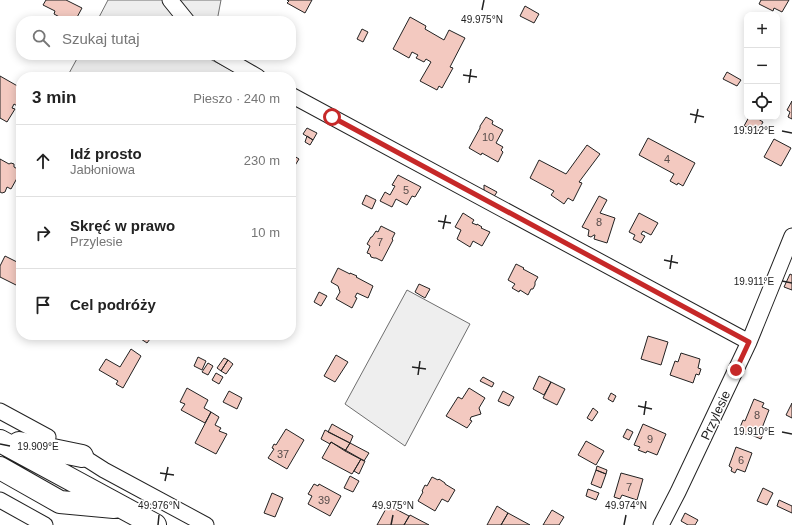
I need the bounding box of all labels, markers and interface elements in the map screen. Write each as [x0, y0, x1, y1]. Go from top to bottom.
map controls [744, 12, 780, 120]
button: + [744, 12, 780, 48]
text: 49.975°N [461, 14, 503, 25]
search box [16, 16, 296, 60]
icon: search [30, 27, 52, 49]
text: Szukaj tutaj [62, 30, 140, 47]
button: − [744, 48, 780, 84]
button: locate [744, 84, 780, 120]
text: 3 min [32, 88, 76, 107]
text: Pieszo · 240 m [193, 91, 280, 106]
route start [323, 108, 341, 126]
text: 19.912°E [733, 125, 775, 136]
house number: 10 [482, 131, 494, 143]
text: Idź prosto [70, 145, 142, 162]
icon: ahead [32, 150, 54, 172]
text: 230 m [244, 153, 280, 168]
house number: 4 [664, 153, 670, 165]
text: Jabłoniowa [70, 162, 135, 177]
house number: 5 [403, 184, 409, 196]
house number: 8 [596, 216, 602, 228]
text: Skręć w prawo [70, 217, 175, 234]
icon: right [32, 222, 54, 244]
text: 10 m [251, 225, 280, 240]
text: Przylesie [70, 234, 123, 249]
house number: 7 [377, 236, 383, 248]
text: 19.911°E [734, 276, 775, 287]
icon: arrive [32, 294, 54, 316]
text: Cel podróży [70, 296, 156, 313]
route end [727, 361, 745, 379]
street label: Przylesie [698, 388, 733, 442]
house number: 8 [754, 409, 760, 421]
text: 19.910°E [733, 426, 775, 437]
house number: 9 [647, 433, 653, 445]
text: 19.909°E [17, 441, 59, 452]
house number: 37 [277, 448, 289, 460]
house number: 6 [738, 454, 744, 466]
house number: 7 [626, 481, 632, 493]
house number: 39 [318, 494, 330, 506]
text: 49.976°N [138, 500, 180, 511]
text: 49.975°N [372, 500, 414, 511]
text: 49.974°N [605, 500, 647, 511]

